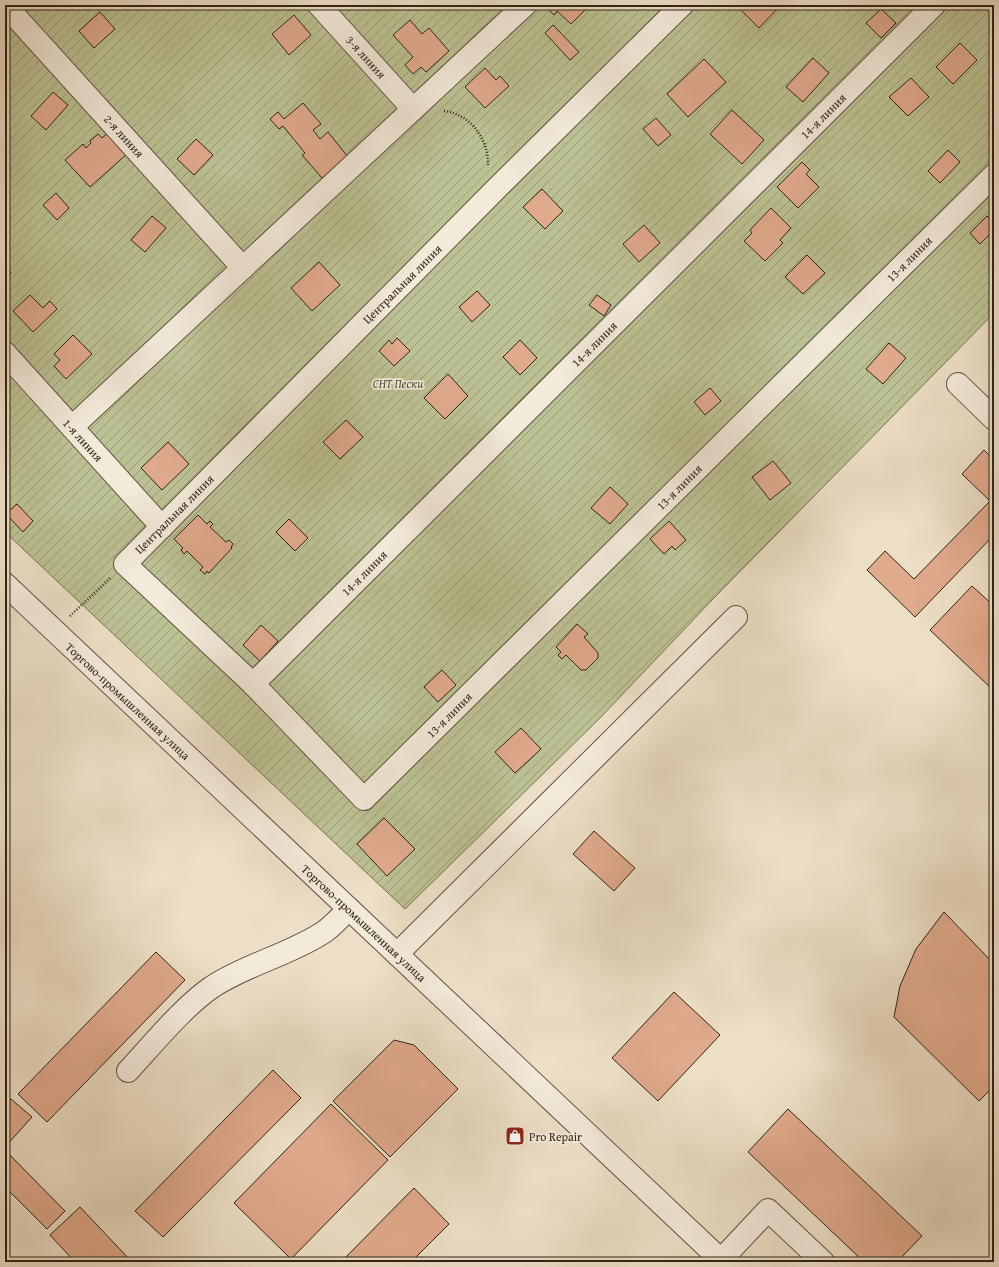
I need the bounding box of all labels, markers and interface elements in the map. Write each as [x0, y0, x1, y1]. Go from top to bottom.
street label: 3-я линия [342, 32, 390, 82]
street label: 14-я линия [796, 89, 850, 143]
street label: 2-я линия [100, 111, 148, 161]
street label: 13-я линия [882, 232, 936, 286]
street label: Центральная линия [359, 241, 445, 327]
street label: 14-я линия [567, 317, 621, 371]
park label: СНТ Пески [373, 375, 423, 392]
street label: 1-я линия [59, 415, 107, 465]
street label: 13-я линия [652, 460, 706, 514]
street label: Центральная линия [131, 471, 217, 557]
street label: 14-я линия [337, 546, 391, 600]
street label: Торгово-промышленная улица [62, 639, 194, 764]
street label: 13-я линия [422, 688, 476, 742]
street label: Торгово-промышленная улица [298, 861, 430, 986]
shop icon: Pro Repair [504, 1125, 526, 1147]
place label: Pro Repair [529, 1128, 582, 1145]

